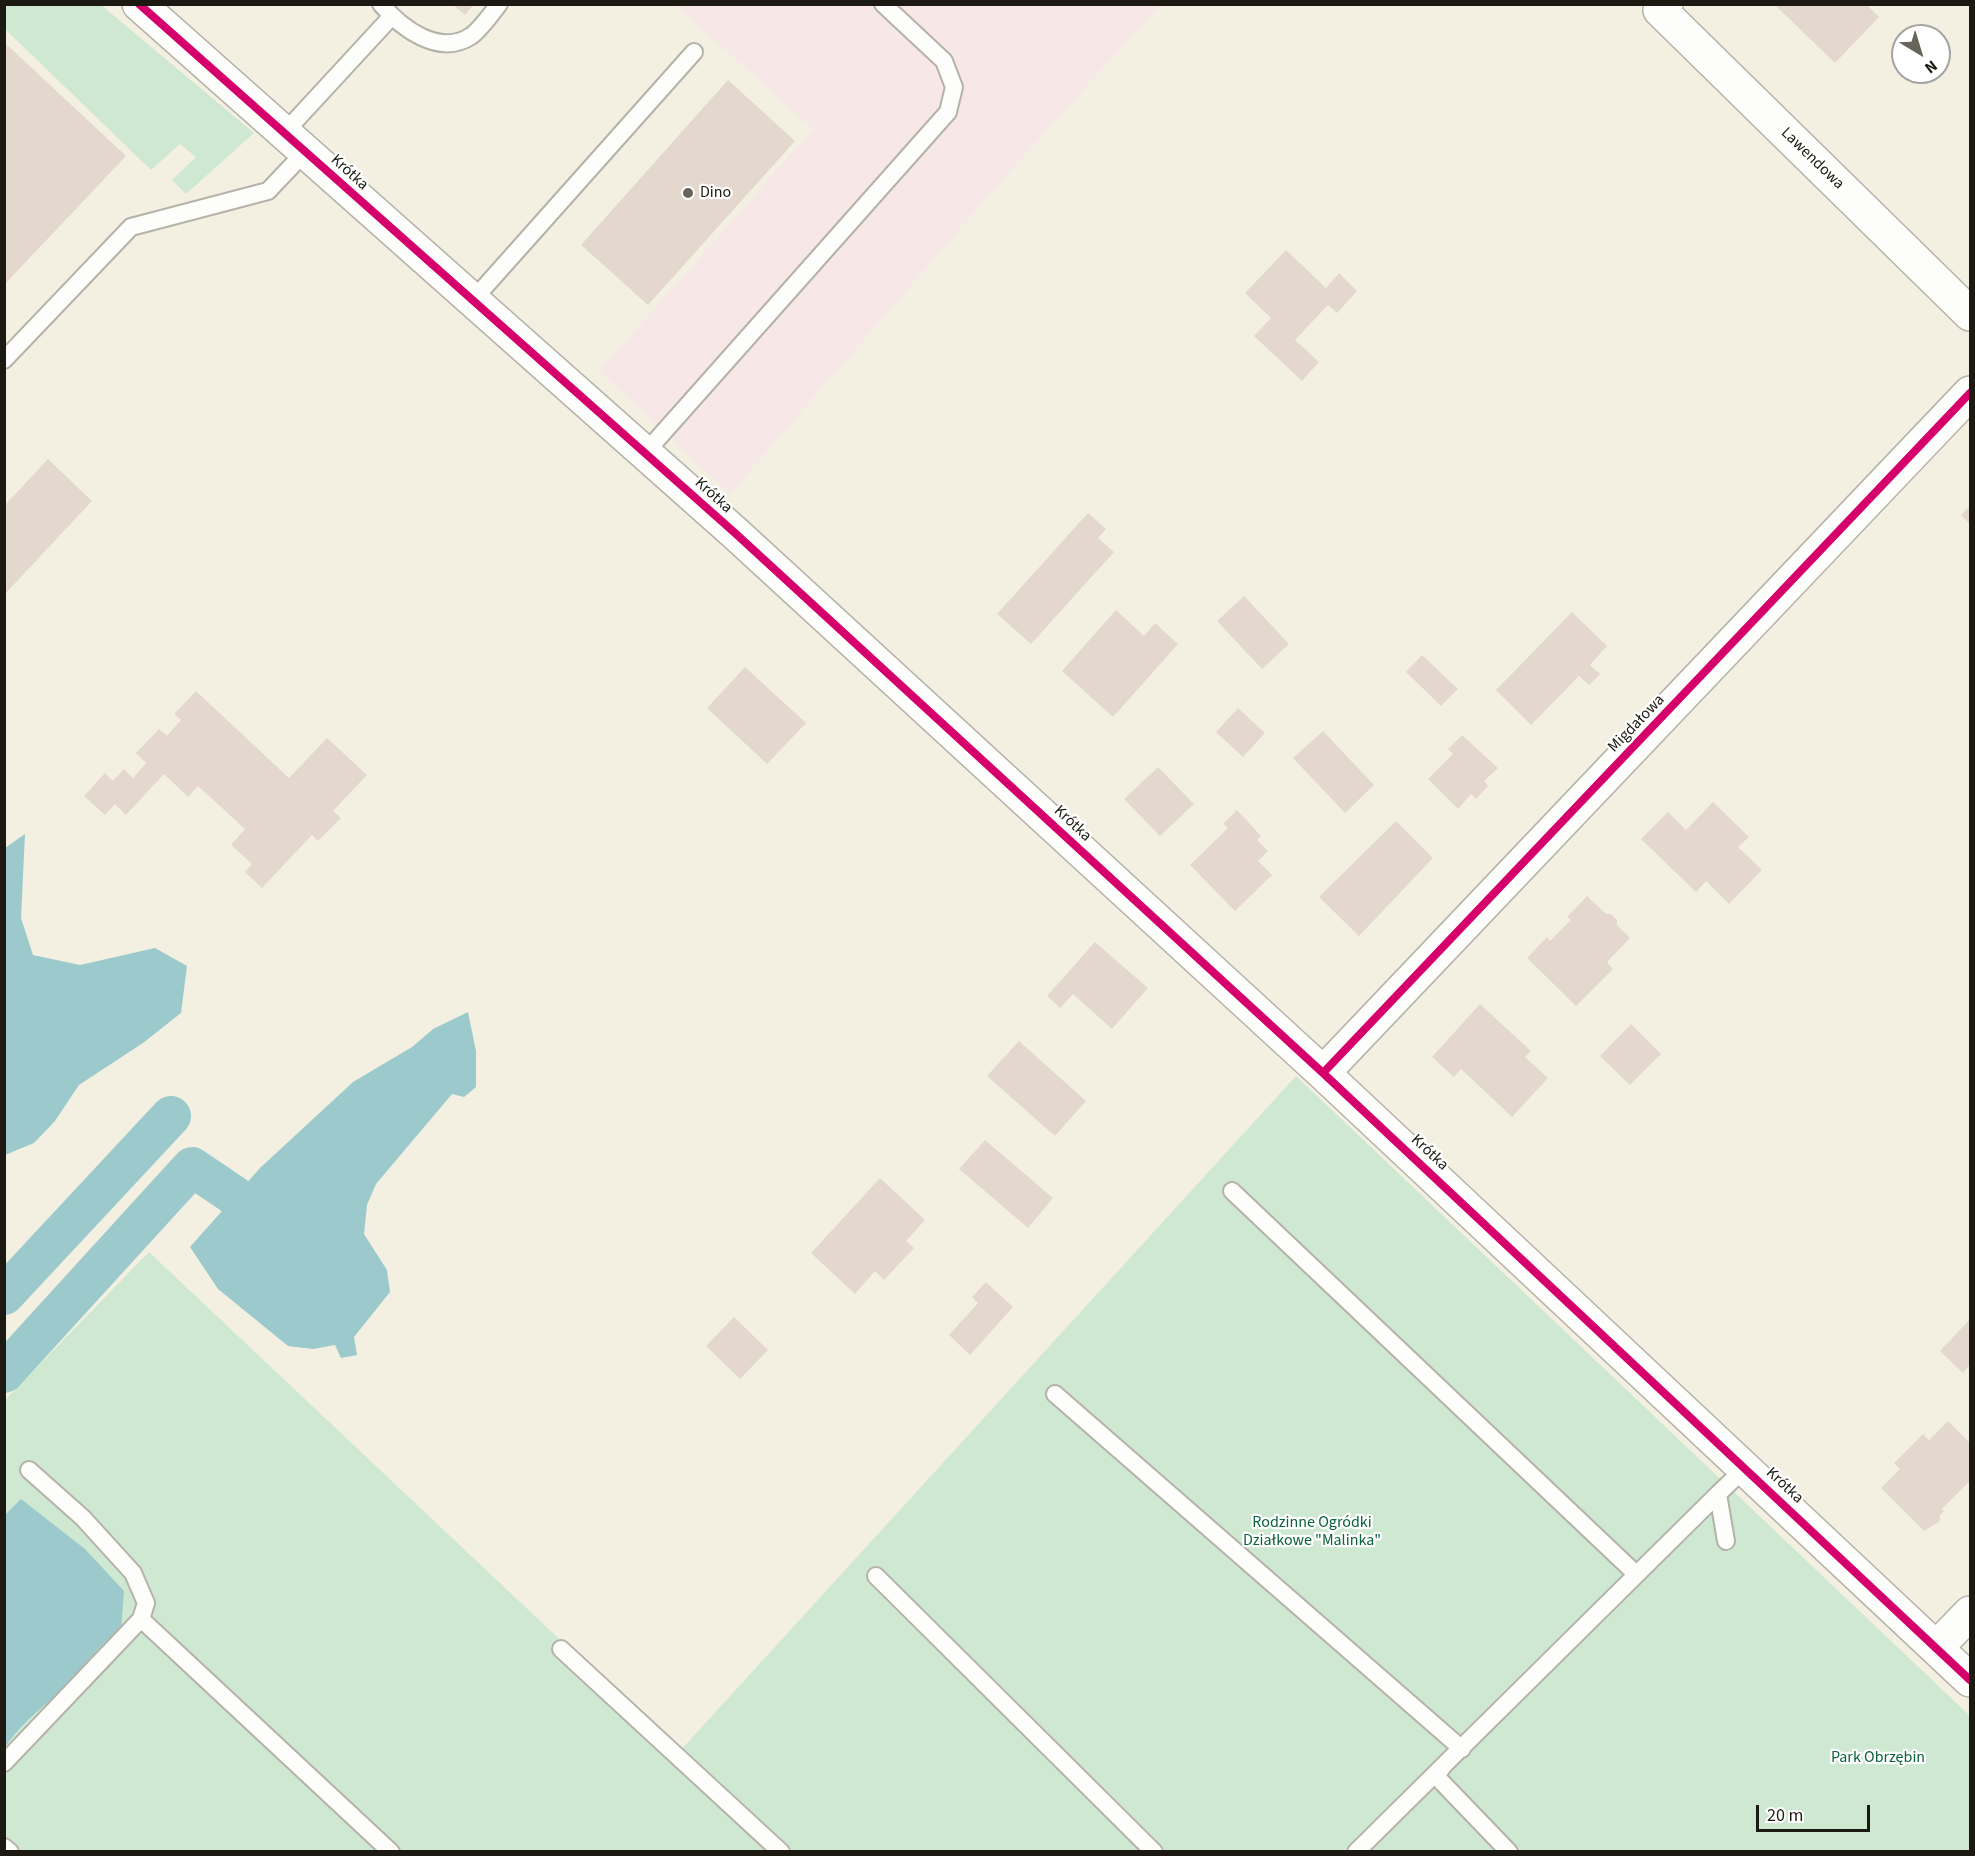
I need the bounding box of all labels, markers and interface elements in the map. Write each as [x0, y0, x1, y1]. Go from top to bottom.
north arrow [1891, 24, 1951, 84]
text: N [1920, 55, 1942, 79]
street label: Lawendowa [1776, 124, 1848, 194]
street label: Krótka [326, 151, 372, 195]
place label: Dino [700, 183, 731, 203]
marker: Dino [681, 186, 695, 200]
street label: Krótka [690, 474, 736, 518]
street label: Migdałowa [1605, 691, 1669, 757]
street label: Krótka [1049, 802, 1095, 846]
street label: Krótka [1406, 1131, 1452, 1175]
street label: Krótka [1761, 1464, 1807, 1508]
park label: Rodzinne Ogródki Działkowe "Malinka" [1243, 1513, 1381, 1551]
park label: Park Obrzębin [1831, 1748, 1925, 1768]
scale bar [1759, 1793, 1873, 1831]
text: 20 m [1767, 1803, 1803, 1828]

